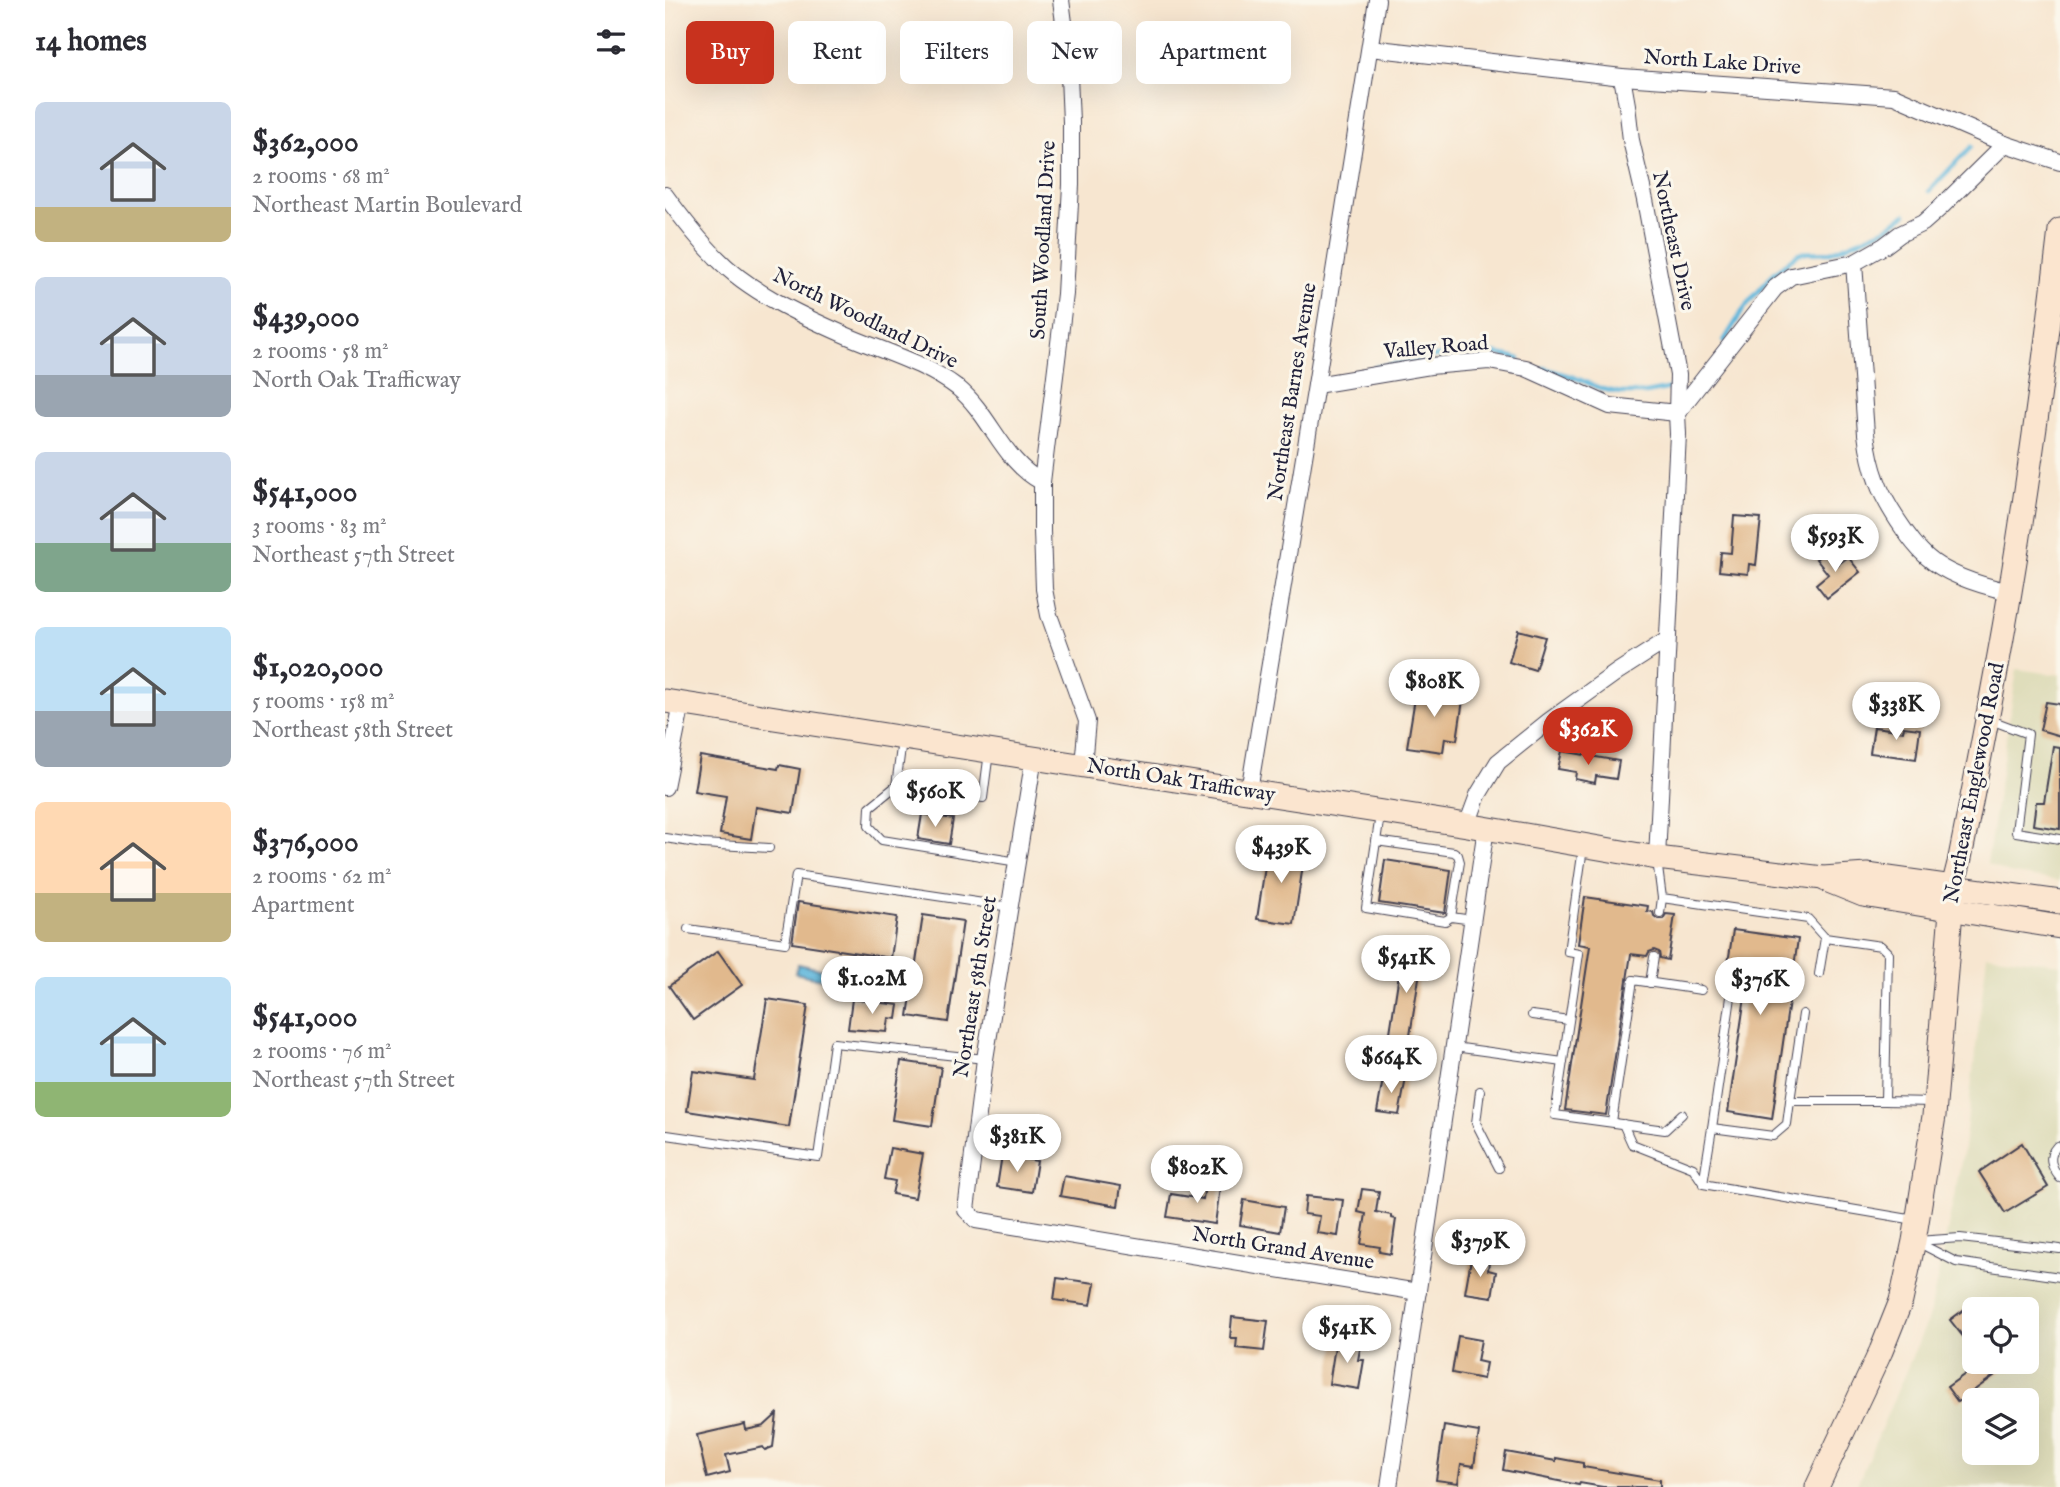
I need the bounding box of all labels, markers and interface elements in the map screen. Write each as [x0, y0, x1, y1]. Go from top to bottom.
chip: Buy [686, 21, 774, 84]
chip: Rent [788, 21, 886, 84]
chip: Filters [900, 21, 1013, 84]
chip: New [1027, 21, 1122, 84]
chip: Apartment [1136, 21, 1291, 84]
text: 14 homes [35, 23, 147, 61]
icon: filters [592, 23, 630, 61]
street label: North Lake Drive [1642, 44, 1802, 82]
text: $362,000 [252, 124, 359, 162]
icon: home [91, 130, 175, 214]
street label: South Woodland Drive [1025, 139, 1063, 340]
text: 2 rooms · 68 m² [252, 162, 390, 191]
street label: Northeast Drive [1645, 169, 1701, 313]
text: Northeast Martin Boulevard [252, 191, 522, 220]
street label: North Woodland Drive [768, 262, 962, 376]
street label: Northeast Barnes Avenue [1262, 281, 1324, 503]
text: $439,000 [252, 299, 360, 337]
icon: home [91, 305, 175, 389]
street label: Valley Road [1382, 330, 1490, 366]
text: 2 rooms · 58 m² [252, 337, 389, 366]
text: North Oak Trafficway [252, 366, 461, 395]
text: $541,000 [252, 474, 357, 512]
icon: home [91, 480, 175, 564]
text: 3 rooms · 83 m² [252, 512, 387, 541]
pin: $593K [1786, 514, 1884, 574]
text: $593K [1807, 522, 1863, 551]
text: Northeast 57th Street [252, 541, 455, 570]
text: $1,020,000 [252, 649, 384, 687]
icon: home [91, 655, 175, 739]
pin: $808K [1385, 660, 1483, 719]
street label: Northeast Englewood Road [1938, 660, 2012, 906]
text: $808K [1405, 667, 1463, 696]
pin: $338K [1847, 682, 1945, 742]
text: 5 rooms · 158 m² [252, 687, 395, 716]
text: $338K [1868, 690, 1924, 719]
pin: $362K [1539, 708, 1637, 767]
text: $362K [1559, 715, 1617, 744]
text: Northeast 58th Street [252, 716, 453, 745]
street label: North Oak Trafficway [1085, 753, 1278, 809]
pin: $560K [886, 770, 984, 829]
text: $560K [906, 777, 964, 806]
text: $376,000 [252, 824, 359, 862]
pin: $439K [1232, 826, 1330, 885]
icon: home [91, 830, 175, 914]
text: $439K [1251, 833, 1311, 862]
text: 2 rooms · 62 m² [252, 862, 392, 891]
text: Apartment [252, 891, 355, 920]
street label: Northeast 58th Street [948, 894, 1004, 1080]
pin: $541K [1357, 936, 1455, 995]
text: $541K [1377, 943, 1435, 972]
pin: $1.02M [815, 956, 929, 1016]
pin: $376K [1711, 958, 1809, 1017]
text: $1.02M [837, 964, 907, 993]
text: $376K [1731, 965, 1789, 994]
text: $541,000 [252, 999, 357, 1037]
icon: home [91, 1005, 175, 1089]
pin: $664K [1342, 1036, 1440, 1095]
text: 2 rooms · 76 m² [252, 1037, 392, 1066]
text: $664K [1361, 1043, 1421, 1072]
text: Northeast 57th Street [252, 1066, 455, 1095]
pin: $381K [968, 1114, 1066, 1174]
text: $381K [989, 1122, 1045, 1151]
pin: $802K [1148, 1146, 1246, 1205]
text: $802K [1167, 1153, 1227, 1182]
pin: $379K [1431, 1220, 1529, 1279]
street label: North Grand Avenue [1190, 1221, 1376, 1277]
text: $379K [1451, 1227, 1509, 1256]
map controls [1962, 1297, 2039, 1465]
button: locate [1962, 1297, 2039, 1374]
pin: $541K [1298, 1306, 1396, 1365]
text: $541K [1318, 1313, 1376, 1342]
button: layers [1962, 1388, 2039, 1465]

